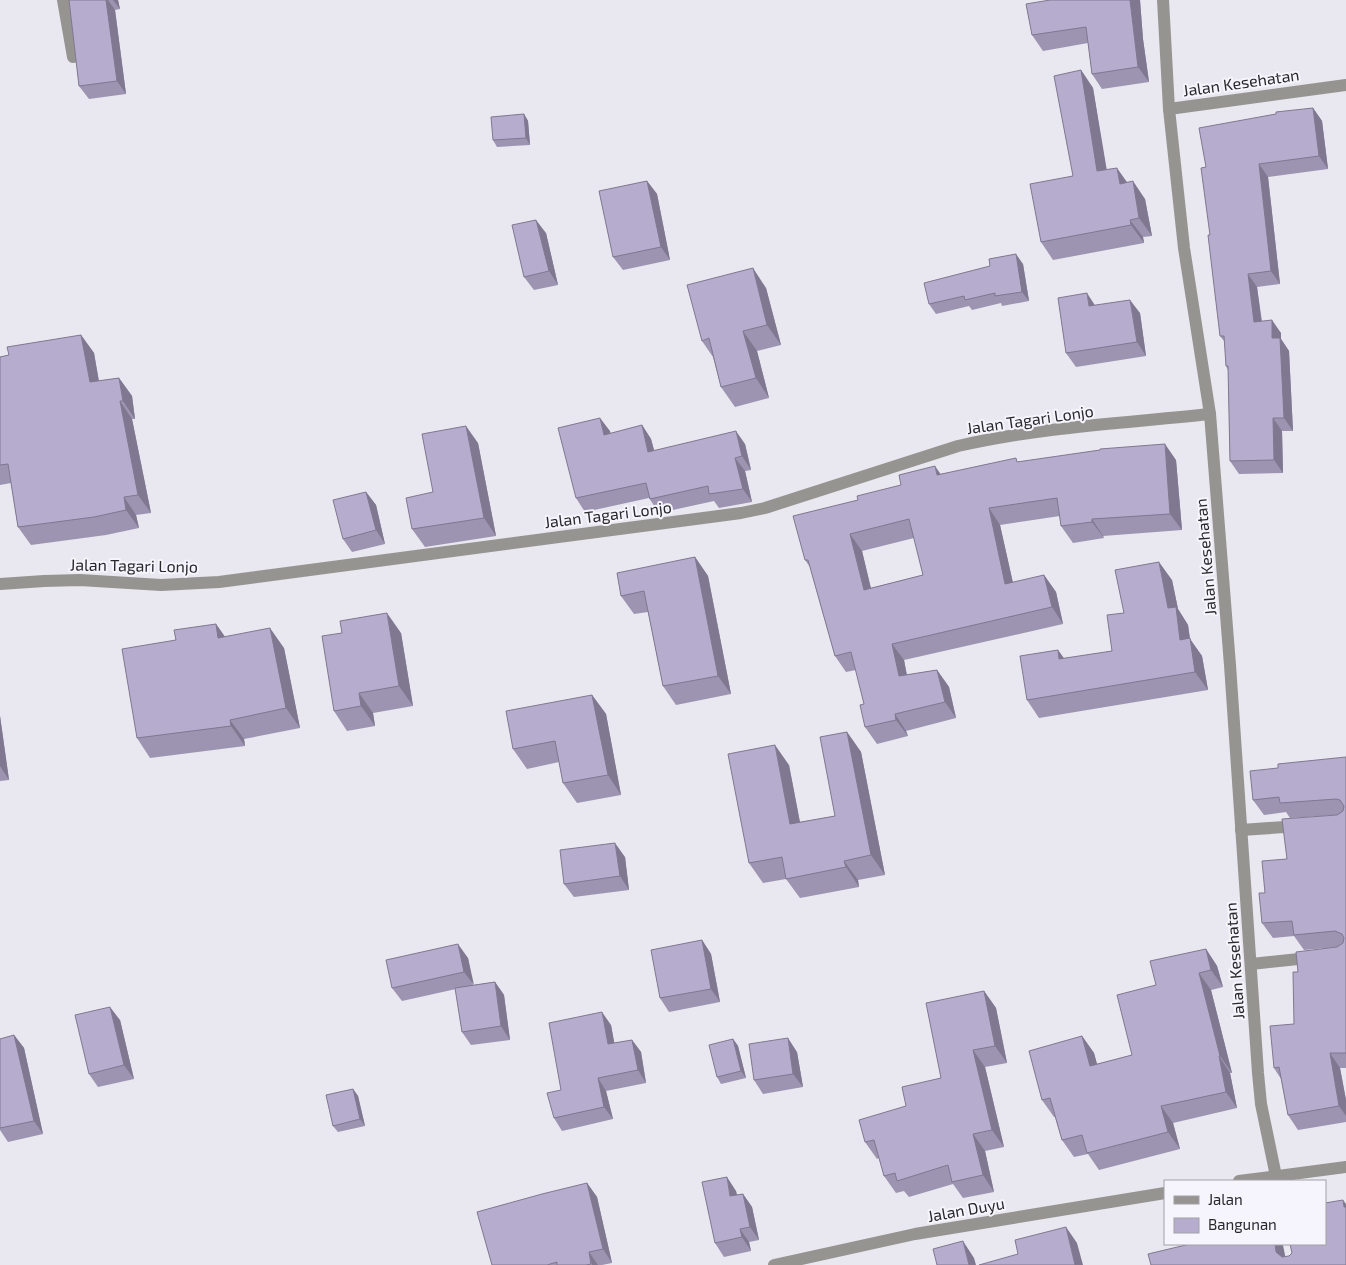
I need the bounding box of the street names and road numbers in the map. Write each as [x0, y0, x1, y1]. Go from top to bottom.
street label: Jalan Kesehatan [1182, 64, 1300, 100]
street label: Jalan Tagari Lonjo [965, 401, 1095, 438]
street label: Jalan Tagari Lonjo [543, 497, 673, 532]
street label: Jalan Kesehatan [1190, 498, 1220, 616]
street label: Jalan Tagari Lonjo [70, 554, 198, 577]
street label: Jalan Kesehatan [1220, 902, 1248, 1020]
street label: Jalan Duyu [926, 1193, 1006, 1225]

